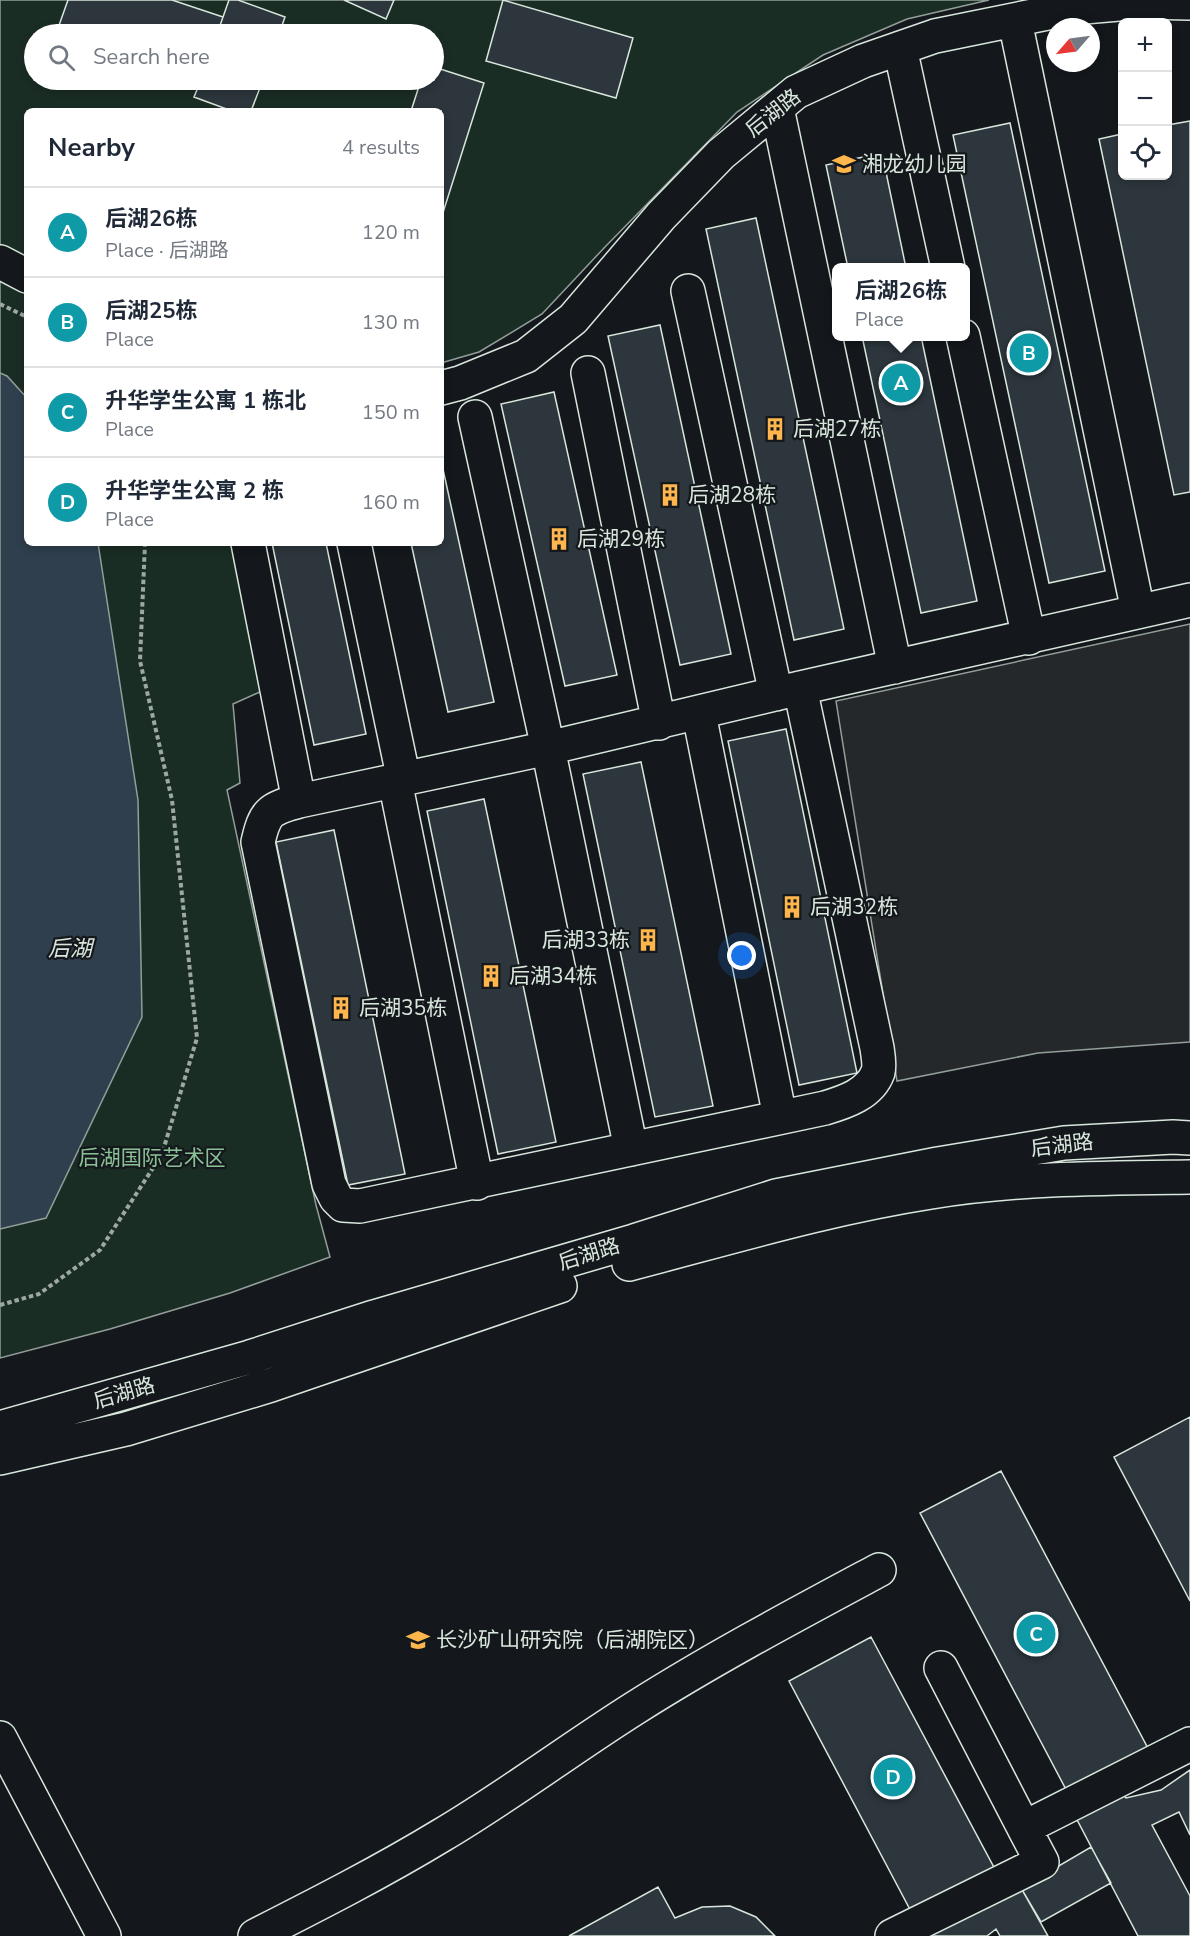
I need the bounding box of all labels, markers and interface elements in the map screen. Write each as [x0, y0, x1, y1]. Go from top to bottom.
north arrow [1046, 18, 1100, 72]
map controls [1118, 18, 1172, 180]
button: + [1118, 18, 1172, 72]
search box [24, 24, 444, 90]
icon: search [45, 41, 78, 74]
text: Search here [93, 42, 210, 72]
button: − [1118, 72, 1172, 126]
street label: 后湖路 [740, 83, 806, 143]
button: locate [1118, 126, 1172, 180]
text: Nearby [48, 130, 135, 165]
text: 4 results [342, 134, 420, 161]
place label: 湘龙幼儿园 [862, 150, 967, 178]
school or university icon: 湘龙幼儿园 [831, 151, 857, 177]
text: 后湖26栋 [105, 204, 197, 234]
text: A [60, 219, 75, 246]
text: 120 m [362, 219, 420, 246]
text: Place · 后湖路 [105, 237, 229, 264]
popup [832, 263, 970, 341]
text: 后湖26栋 [855, 276, 947, 306]
text: 后湖25栋 [105, 296, 197, 326]
text: Place [855, 306, 904, 333]
text: B [61, 309, 74, 336]
text: 130 m [362, 309, 420, 336]
text: Place [105, 326, 154, 353]
pin: B [1010, 330, 1048, 376]
pin: A [882, 360, 920, 406]
text: 升华学生公寓 1 栋北 [105, 386, 306, 416]
text: C [61, 399, 74, 426]
text: 150 m [362, 399, 420, 426]
place label: 后湖27栋 [793, 415, 881, 443]
text: Place [105, 416, 154, 443]
building icon: 后湖27栋 [762, 416, 788, 442]
text: 升华学生公寓 2 栋 [105, 476, 284, 506]
place label: 后湖28栋 [688, 481, 776, 509]
building icon: 后湖28栋 [657, 482, 683, 508]
text: D [60, 489, 75, 516]
text: 160 m [362, 489, 420, 516]
text: Place [105, 506, 154, 533]
place label: 后湖29栋 [577, 525, 665, 553]
building icon: 后湖29栋 [546, 526, 572, 552]
place label: 后湖32栋 [810, 893, 898, 921]
building icon: 后湖32栋 [779, 894, 805, 920]
place label: 后湖33栋 [542, 926, 630, 954]
building icon: 后湖33栋 [635, 927, 661, 953]
water label: 后湖 [48, 934, 95, 964]
your location [727, 941, 756, 970]
place label: 后湖34栋 [509, 962, 597, 990]
building icon: 后湖34栋 [478, 963, 504, 989]
place label: 后湖35栋 [359, 994, 447, 1022]
building icon: 后湖35栋 [328, 995, 354, 1021]
street label: 后湖路 [1029, 1127, 1095, 1163]
park label: 后湖国际艺术区 [79, 1144, 226, 1172]
street label: 后湖路 [555, 1231, 623, 1277]
street label: 后湖路 [90, 1371, 158, 1415]
pin: C [1016, 1612, 1056, 1656]
place label: 长沙矿山研究院（后湖院区） [436, 1626, 709, 1654]
school or university icon: 长沙矿山研究院（后湖院区） [405, 1627, 431, 1653]
pin: D [874, 1754, 912, 1800]

